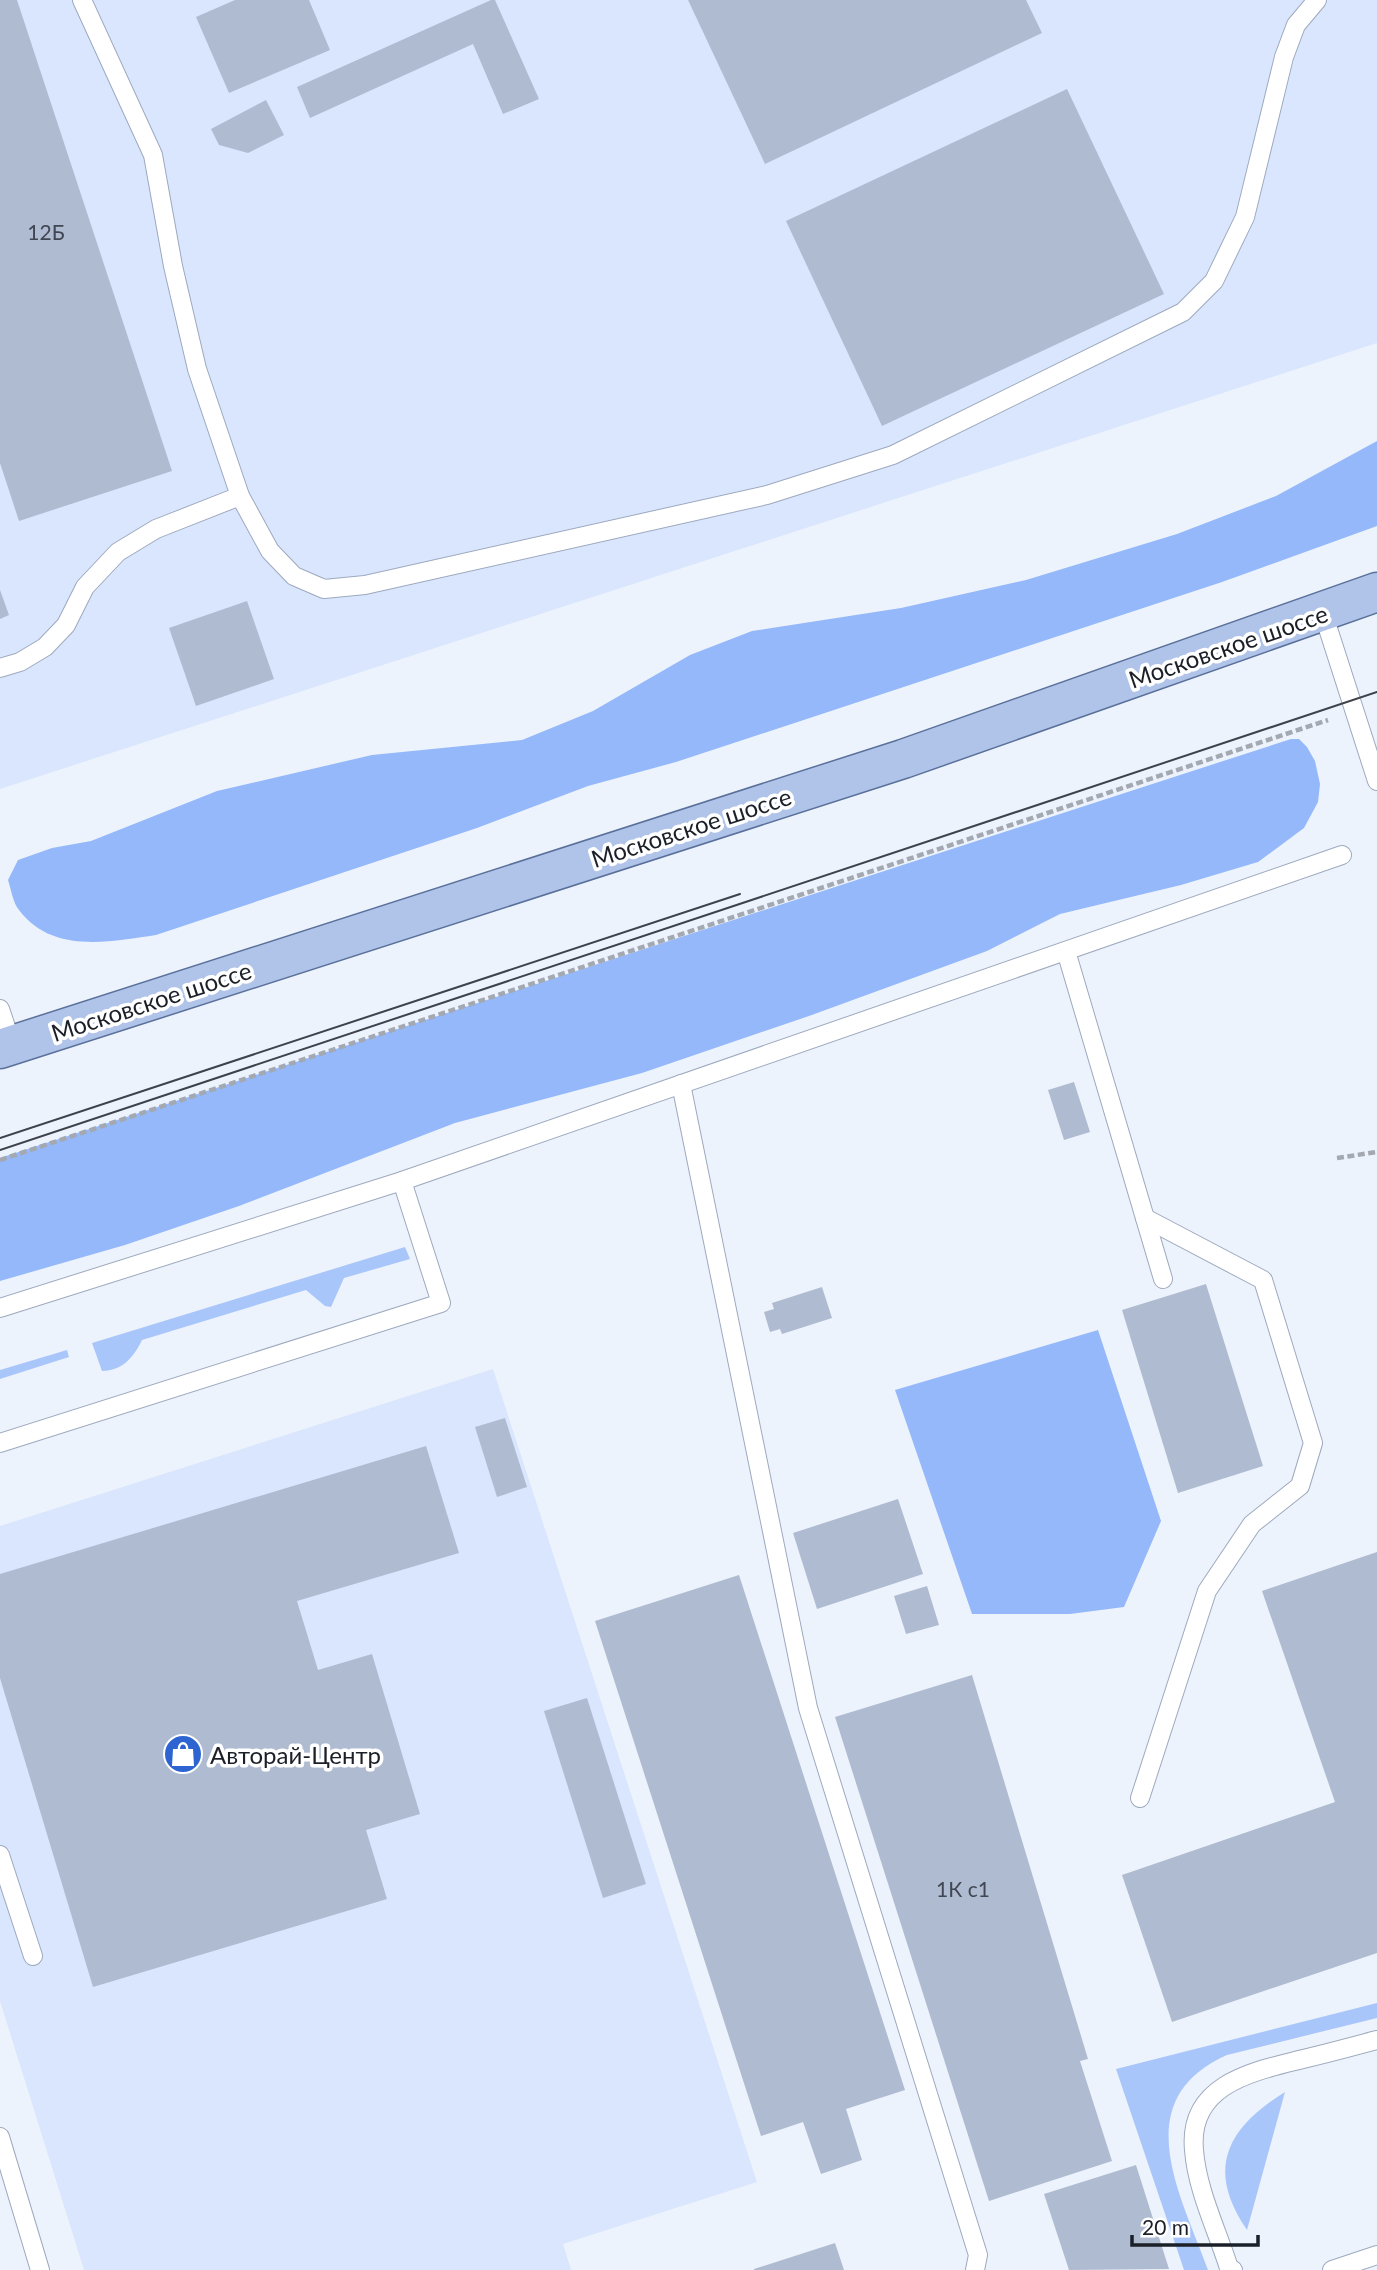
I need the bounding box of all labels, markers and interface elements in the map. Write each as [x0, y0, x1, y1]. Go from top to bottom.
house number: 12Б [27, 219, 65, 244]
street label: Московское шоссе [1125, 598, 1331, 694]
street label: Московское шоссе [587, 781, 795, 873]
street label: Московское шоссе [47, 955, 255, 1047]
shop icon: Авторай-Центр [162, 1733, 204, 1775]
place label: Авторай-Центр [210, 1740, 381, 1769]
house number: 1К с1 [936, 1876, 990, 1901]
scale bar [1132, 2204, 1258, 2248]
text: 20 m [1142, 2214, 1189, 2239]

